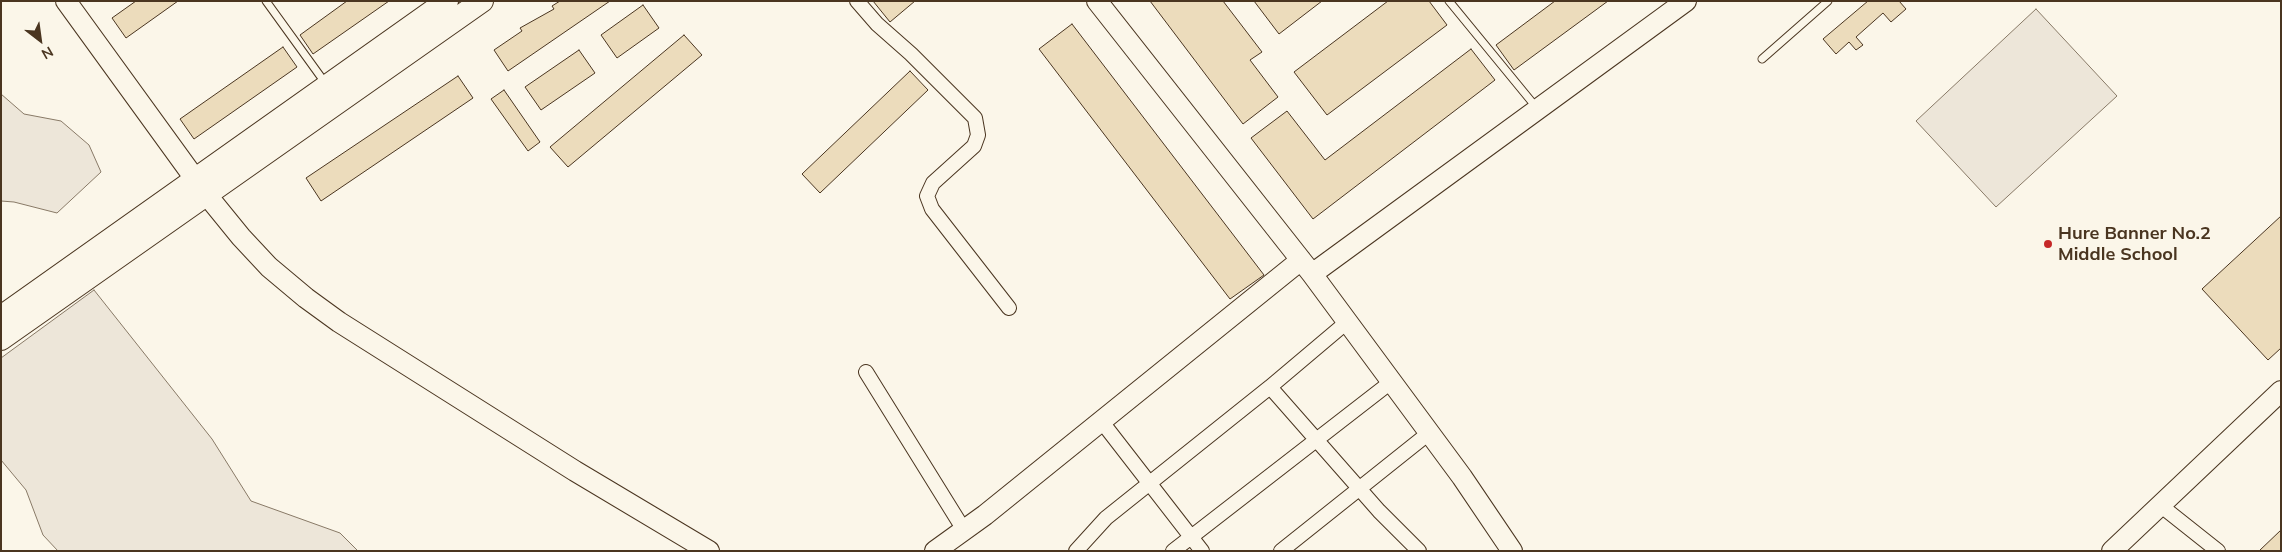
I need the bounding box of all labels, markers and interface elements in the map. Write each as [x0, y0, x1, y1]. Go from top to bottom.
north arrow [15, 15, 65, 65]
text: N [38, 43, 57, 63]
place label: Hure Banner No.2 Middle School [2058, 223, 2211, 266]
marker: Hure Banner No.2 Middle School [2042, 238, 2054, 250]

